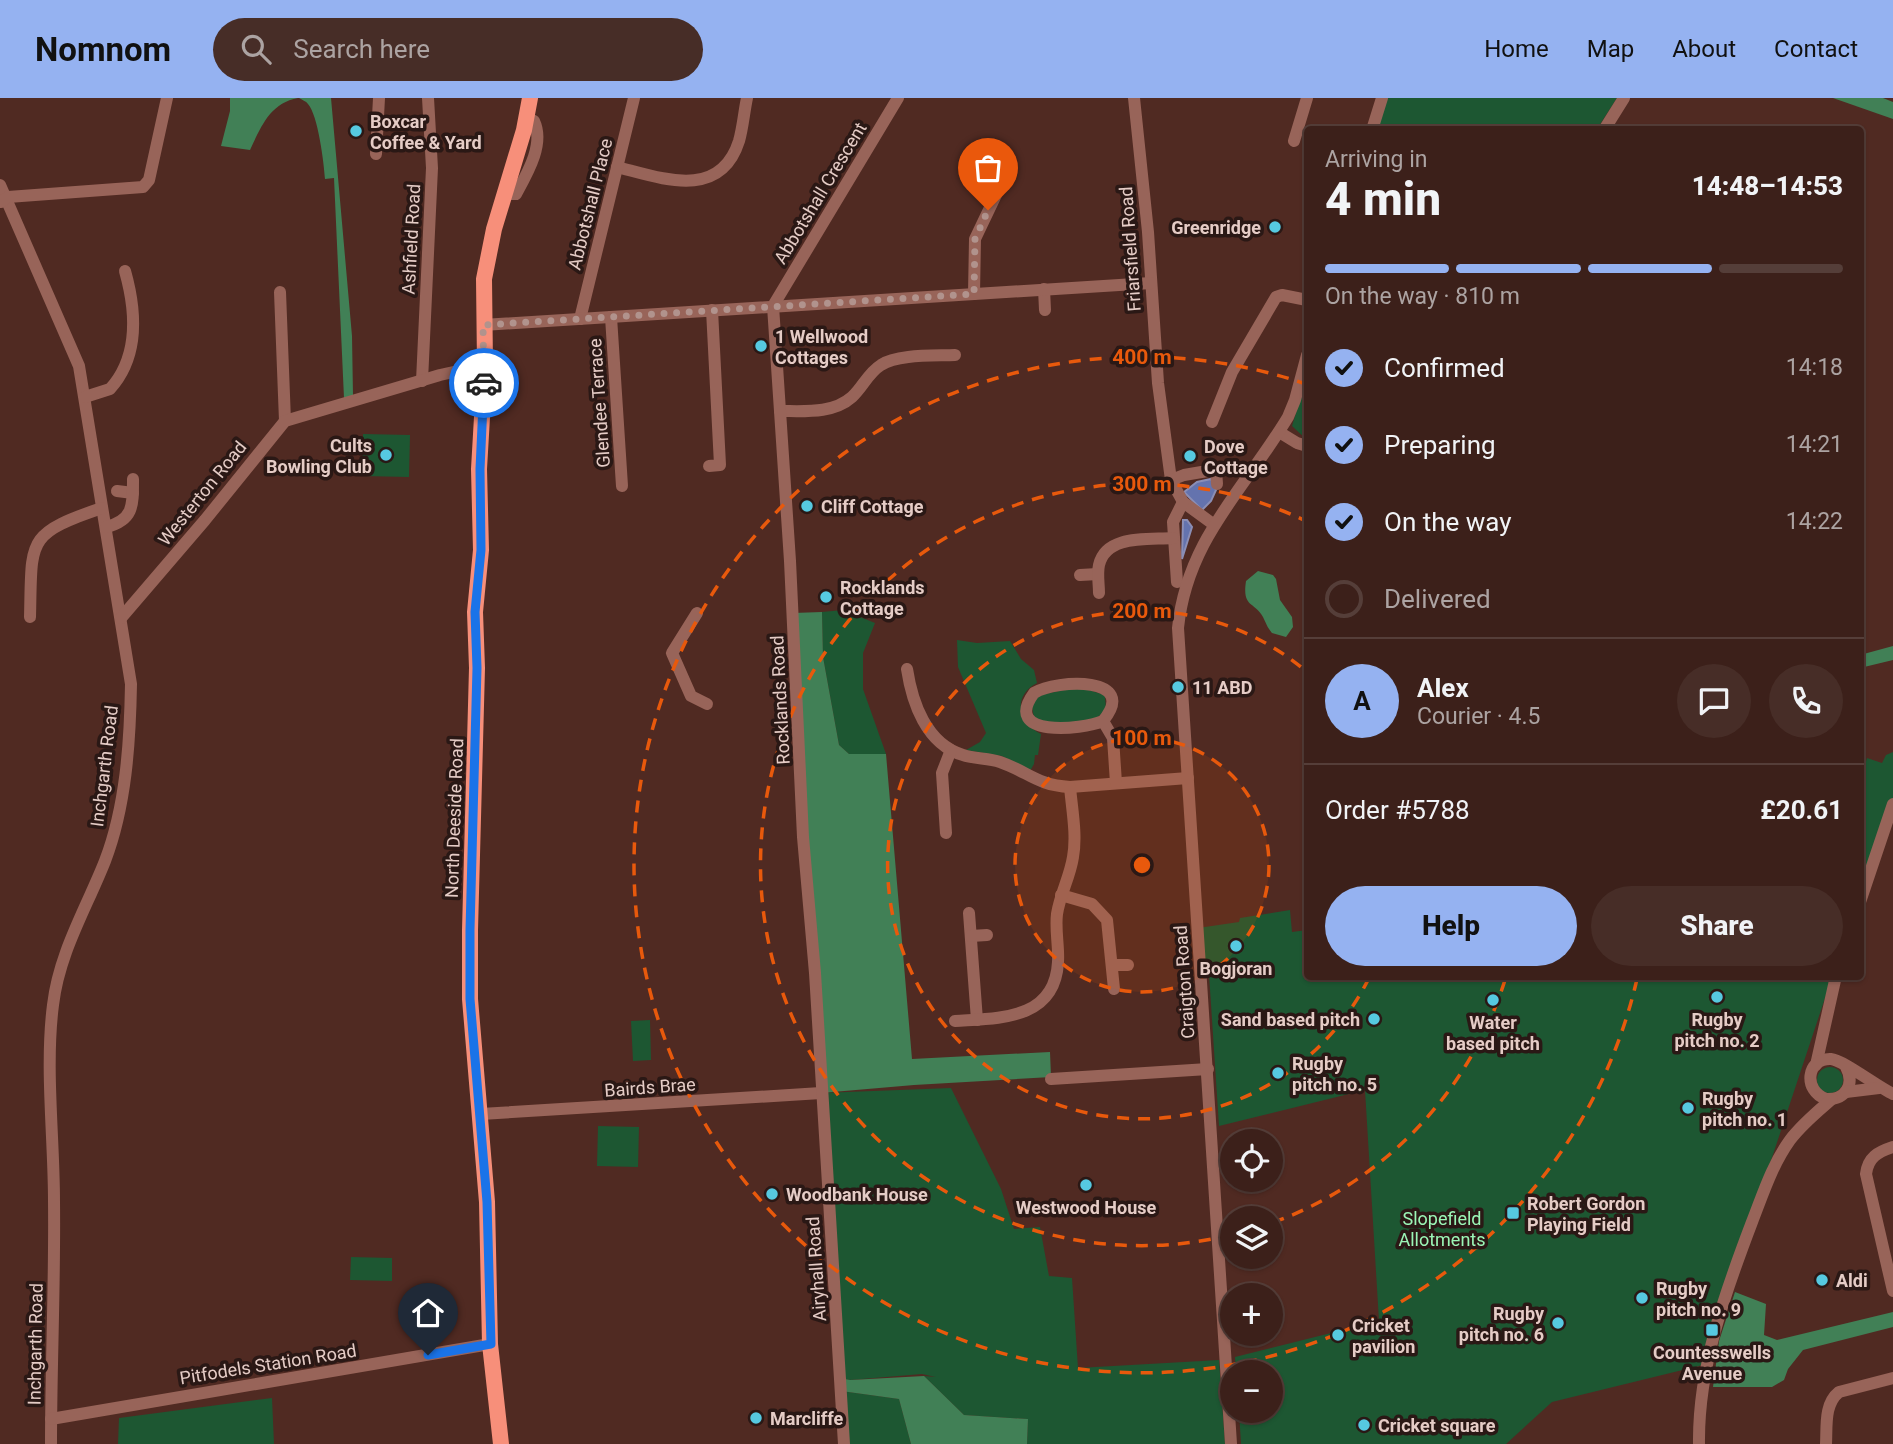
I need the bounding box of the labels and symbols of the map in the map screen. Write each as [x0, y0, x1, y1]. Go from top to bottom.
place label: Boxcar Coffee & Yard [370, 111, 482, 153]
street label: Abbotshall Crescent [769, 118, 871, 268]
marker: Boxcar Coffee & Yard [348, 123, 364, 139]
street label: Abbotshall Place [564, 136, 616, 272]
pin [958, 138, 1018, 210]
street label: Ashfield Road [398, 183, 424, 295]
street label: Friarsfield Road [1115, 186, 1145, 312]
place label: Greenridge [1171, 217, 1261, 238]
marker: Greenridge [1267, 219, 1283, 235]
place label: 1 Wellwood Cottages [775, 326, 868, 368]
street label: Glendee Terrace [584, 338, 614, 468]
marker: 1 Wellwood Cottages [753, 338, 769, 354]
text: 400 m [1112, 345, 1172, 369]
courier [449, 348, 519, 418]
place label: Cults Bowling Club [266, 435, 372, 477]
place label: Dove Cottage [1204, 436, 1268, 478]
street label: Westerton Road [153, 437, 251, 549]
marker: Cults Bowling Club [378, 447, 394, 463]
marker: Dove Cottage [1182, 448, 1198, 464]
text: 300 m [1112, 472, 1172, 496]
place label: Cliff Cottage [821, 496, 924, 517]
marker: Cliff Cottage [799, 498, 815, 514]
place label: Rocklands Cottage [840, 577, 925, 619]
marker: Rocklands Cottage [818, 589, 834, 605]
text: 200 m [1112, 599, 1172, 623]
street label: Rocklands Road [766, 635, 794, 765]
place label: 11 ABD [1192, 677, 1252, 698]
marker: 11 ABD [1170, 679, 1186, 695]
street label: Inchgarth Road [86, 704, 122, 828]
text: 100 m [1112, 726, 1172, 750]
street label: North Deeside Road [441, 738, 467, 898]
centre of rings [1130, 853, 1154, 877]
street label: Craigton Road [1170, 925, 1198, 1039]
marker: Bogjoran [1228, 938, 1244, 954]
place label: Bogjoran [1200, 958, 1272, 979]
marker: Rugby pitch no. 2 [1709, 989, 1725, 1005]
marker: Water based pitch [1485, 992, 1501, 1008]
place label: Sand based pitch [1221, 1009, 1360, 1030]
place label: Rugby pitch no. 2 [1674, 1009, 1760, 1051]
marker: Sand based pitch [1366, 1011, 1382, 1027]
place label: Water based pitch [1446, 1012, 1540, 1054]
place label: Rugby pitch no. 5 [1292, 1053, 1377, 1095]
marker: Rugby pitch no. 5 [1270, 1065, 1286, 1081]
street label: Bairds Brae [604, 1073, 696, 1101]
place label: Rugby pitch no. 1 [1702, 1088, 1787, 1130]
marker: Rugby pitch no. 1 [1680, 1100, 1696, 1116]
marker: Westwood House [1078, 1177, 1094, 1193]
place label: Woodbank House [786, 1184, 928, 1205]
marker: Woodbank House [764, 1186, 780, 1202]
place label: Robert Gordon Playing Field [1527, 1193, 1645, 1235]
place label: Westwood House [1016, 1197, 1157, 1218]
marker: Robert Gordon Playing Field [1505, 1205, 1521, 1221]
park label: Slopefield Allotments [1398, 1208, 1486, 1250]
street label: Airyhall Road [802, 1216, 830, 1322]
place label: Aldi [1836, 1270, 1868, 1291]
marker: Aldi [1814, 1272, 1830, 1288]
place label: Rugby pitch no. 9 [1656, 1278, 1741, 1320]
street label: Inchgarth Road [23, 1283, 47, 1405]
pin [398, 1283, 458, 1355]
marker: Rugby pitch no. 9 [1634, 1290, 1650, 1306]
place label: Rugby pitch no. 6 [1459, 1303, 1545, 1345]
place label: Cricket pavilion [1352, 1315, 1415, 1357]
marker: Rugby pitch no. 6 [1550, 1315, 1566, 1331]
marker: Countesswells Avenue [1704, 1322, 1720, 1338]
marker: Cricket pavilion [1330, 1327, 1346, 1343]
street label: Pitfodels Station Road [178, 1340, 358, 1388]
place label: Countesswells Avenue [1653, 1342, 1771, 1384]
place label: Marcliffe [770, 1408, 843, 1429]
marker: Marcliffe [748, 1410, 764, 1426]
place label: Cricket square [1378, 1415, 1496, 1436]
marker: Cricket square [1356, 1417, 1372, 1433]

